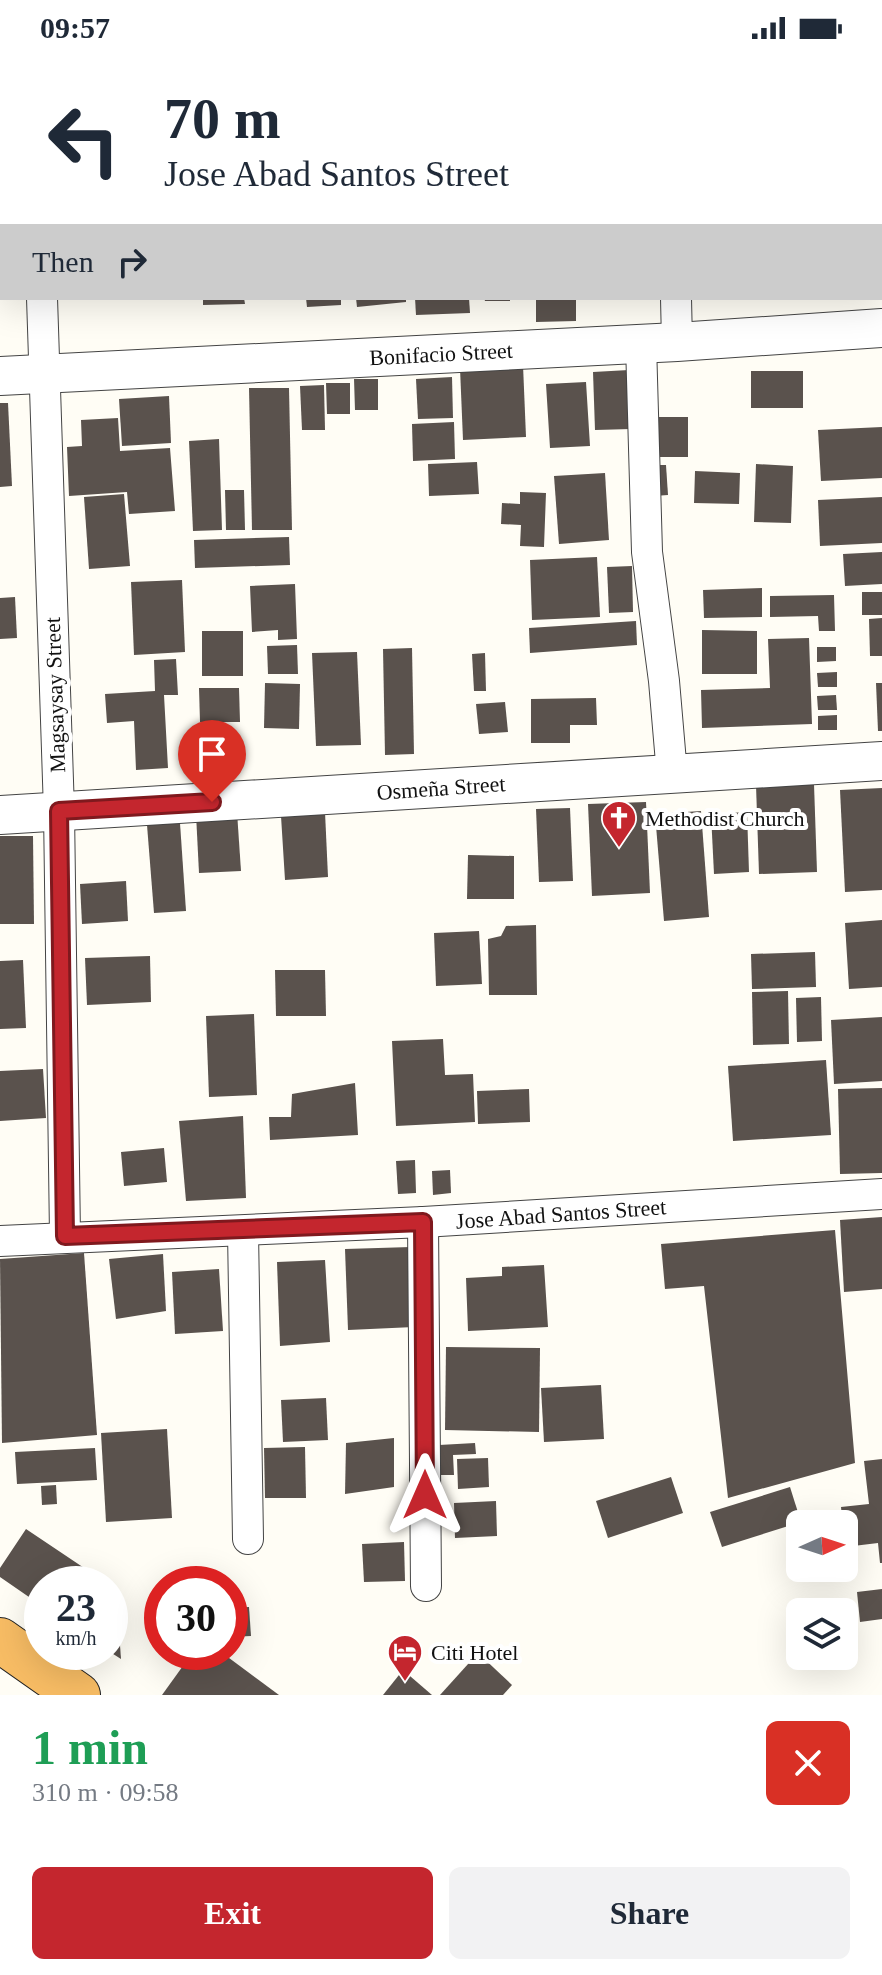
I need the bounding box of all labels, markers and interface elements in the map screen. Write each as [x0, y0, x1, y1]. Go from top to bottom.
text: 09:57 [40, 11, 110, 44]
icon: left [32, 88, 136, 192]
text: 70 m [164, 88, 281, 150]
text: Jose Abad Santos Street [164, 154, 509, 194]
icon: right [110, 240, 154, 284]
text: Then [32, 245, 94, 278]
street label: Bonifacio Street [369, 338, 513, 370]
street label: Magsaysay Street [40, 617, 70, 773]
pin [178, 720, 246, 802]
icon: arrive [190, 732, 234, 776]
street label: Osmeña Street [376, 771, 506, 805]
church icon: Methodist Church [600, 799, 638, 849]
place label: Methodist Church [645, 806, 805, 831]
street label: Jose Abad Santos Street [455, 1194, 667, 1234]
position arrow [383, 1453, 467, 1537]
north arrow [786, 1510, 858, 1582]
map controls [786, 1510, 858, 1670]
speed limit sign: 30 [144, 1566, 248, 1670]
text: 23 [56, 1585, 96, 1630]
button: layers [786, 1598, 858, 1670]
text: km/h [55, 1627, 97, 1649]
hotel icon: Citi Hotel [386, 1633, 424, 1683]
place label: Citi Hotel [431, 1640, 518, 1665]
text: 1 min [32, 1721, 148, 1774]
button: close [766, 1721, 850, 1805]
text: 310 m · 09:58 [32, 1778, 179, 1807]
button: Exit [32, 1867, 433, 1959]
button: Share [449, 1867, 850, 1959]

